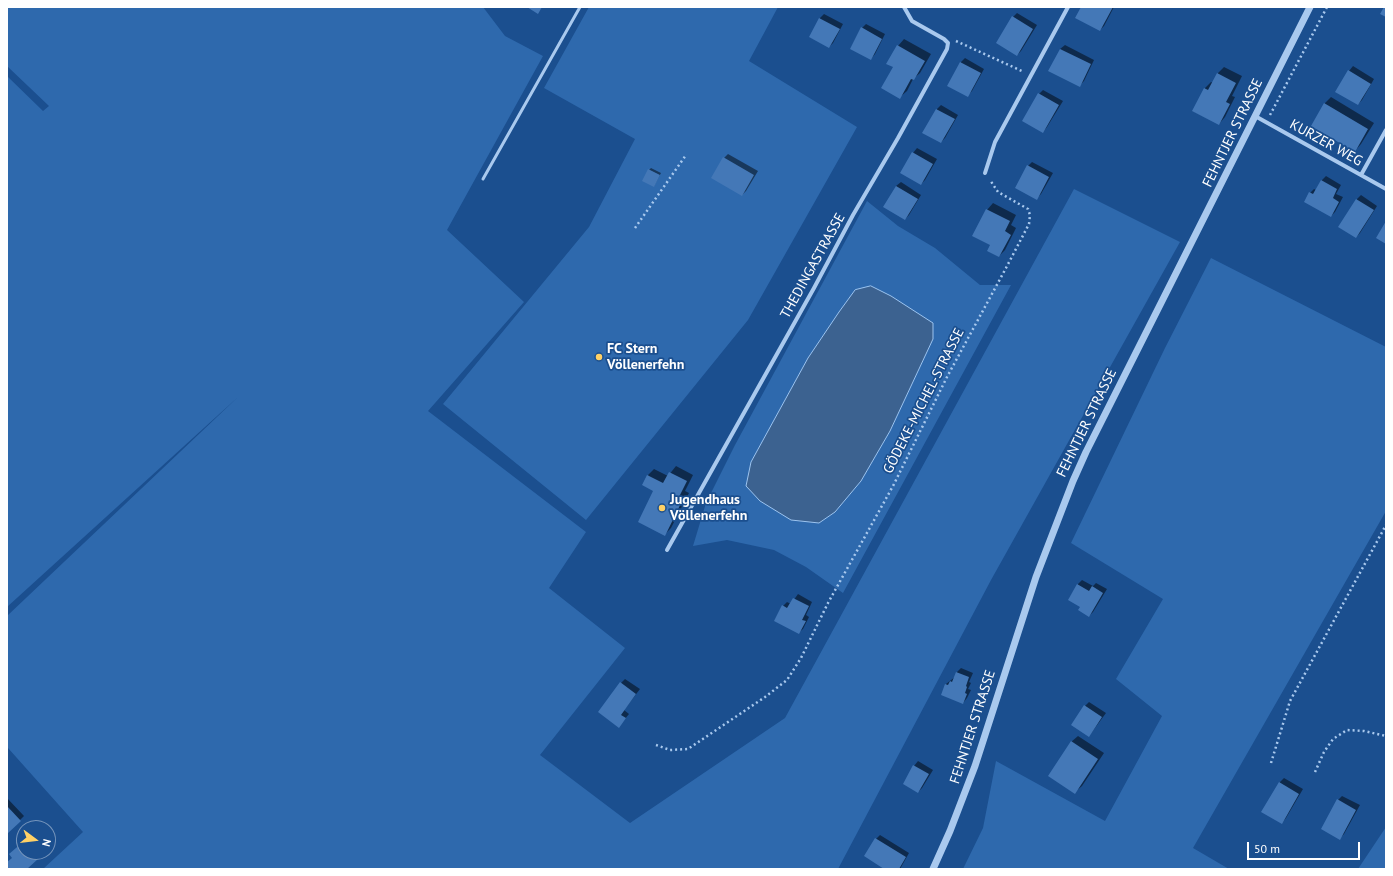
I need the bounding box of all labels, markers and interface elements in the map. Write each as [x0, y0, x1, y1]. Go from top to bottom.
street label: FEHNTJER STRASSE [1199, 76, 1267, 190]
street label: KURZER WEG [1287, 116, 1365, 170]
street label: THEDINGASTRASSE [777, 210, 849, 322]
street label: GÖDEKE-MICHEL-STRASSE [880, 326, 968, 476]
place label: FC Stern Völlenerfehn [607, 341, 684, 374]
marker: FC Stern Völlenerfehn [594, 352, 604, 362]
street label: FEHNTJER STRASSE [1053, 366, 1121, 480]
place label: Jugendhaus Völlenerfehn [670, 492, 747, 524]
marker: Jugendhaus Völlenerfehn [657, 503, 667, 513]
street label: FEHNTJER STRASSE [947, 668, 999, 786]
north arrow [16, 820, 56, 860]
scale bar [1249, 834, 1362, 860]
text: N [39, 838, 54, 848]
text: 50 m [1254, 841, 1280, 856]

